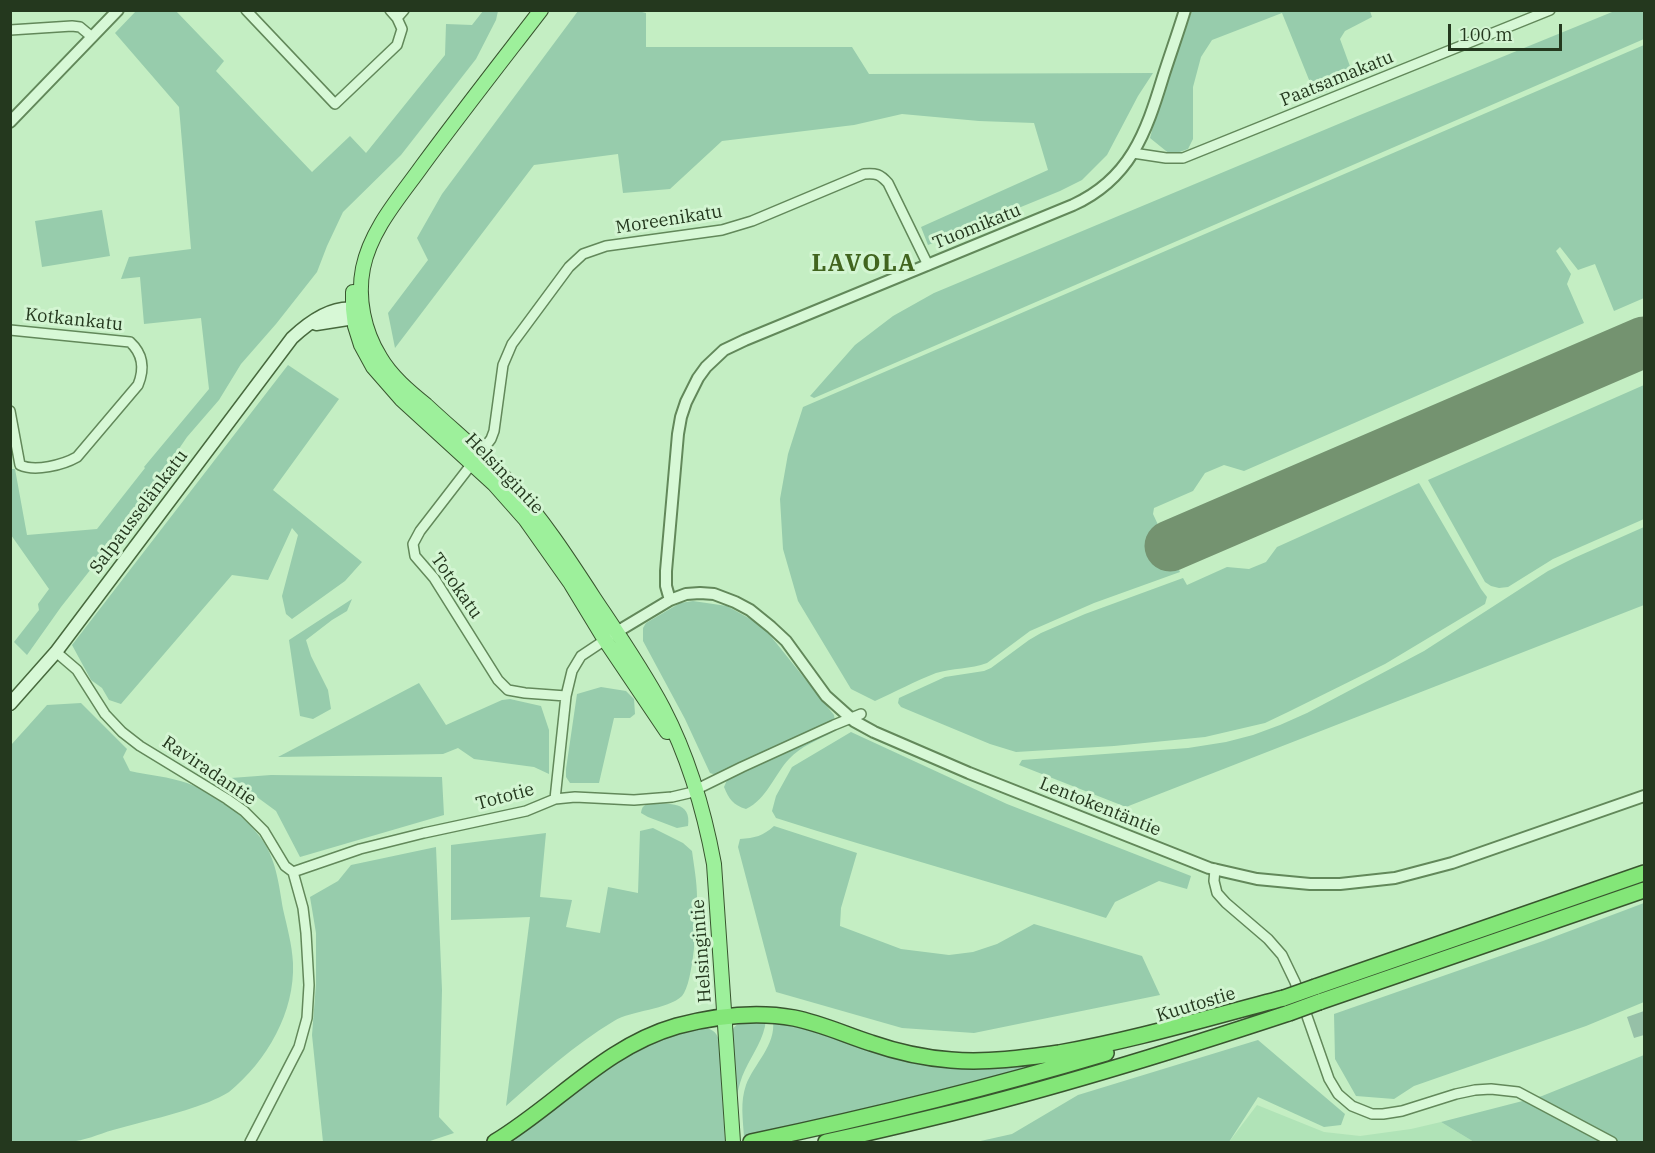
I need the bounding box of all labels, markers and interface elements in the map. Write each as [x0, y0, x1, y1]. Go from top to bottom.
scale bar [1451, 12, 1565, 50]
text: 100 m [1459, 23, 1513, 46]
street label: Paatsamakatu [1277, 46, 1397, 112]
street label: Tuomikatu [930, 200, 1024, 254]
street label: Moreenikatu [614, 201, 724, 239]
district label: LAVOLA [811, 250, 917, 278]
street label: Kotkankatu [24, 304, 124, 336]
street label: Helsingintie [460, 429, 548, 519]
street label: Salpausselänkatu [85, 446, 193, 578]
street label: Totokatu [426, 549, 486, 623]
street label: Raviradantie [158, 732, 260, 810]
street label: Lentokentäntie [1036, 773, 1164, 841]
street label: Tototie [474, 779, 536, 815]
street label: Helsingintie [688, 898, 716, 1004]
street label: Kuutostie [1154, 983, 1238, 1027]

